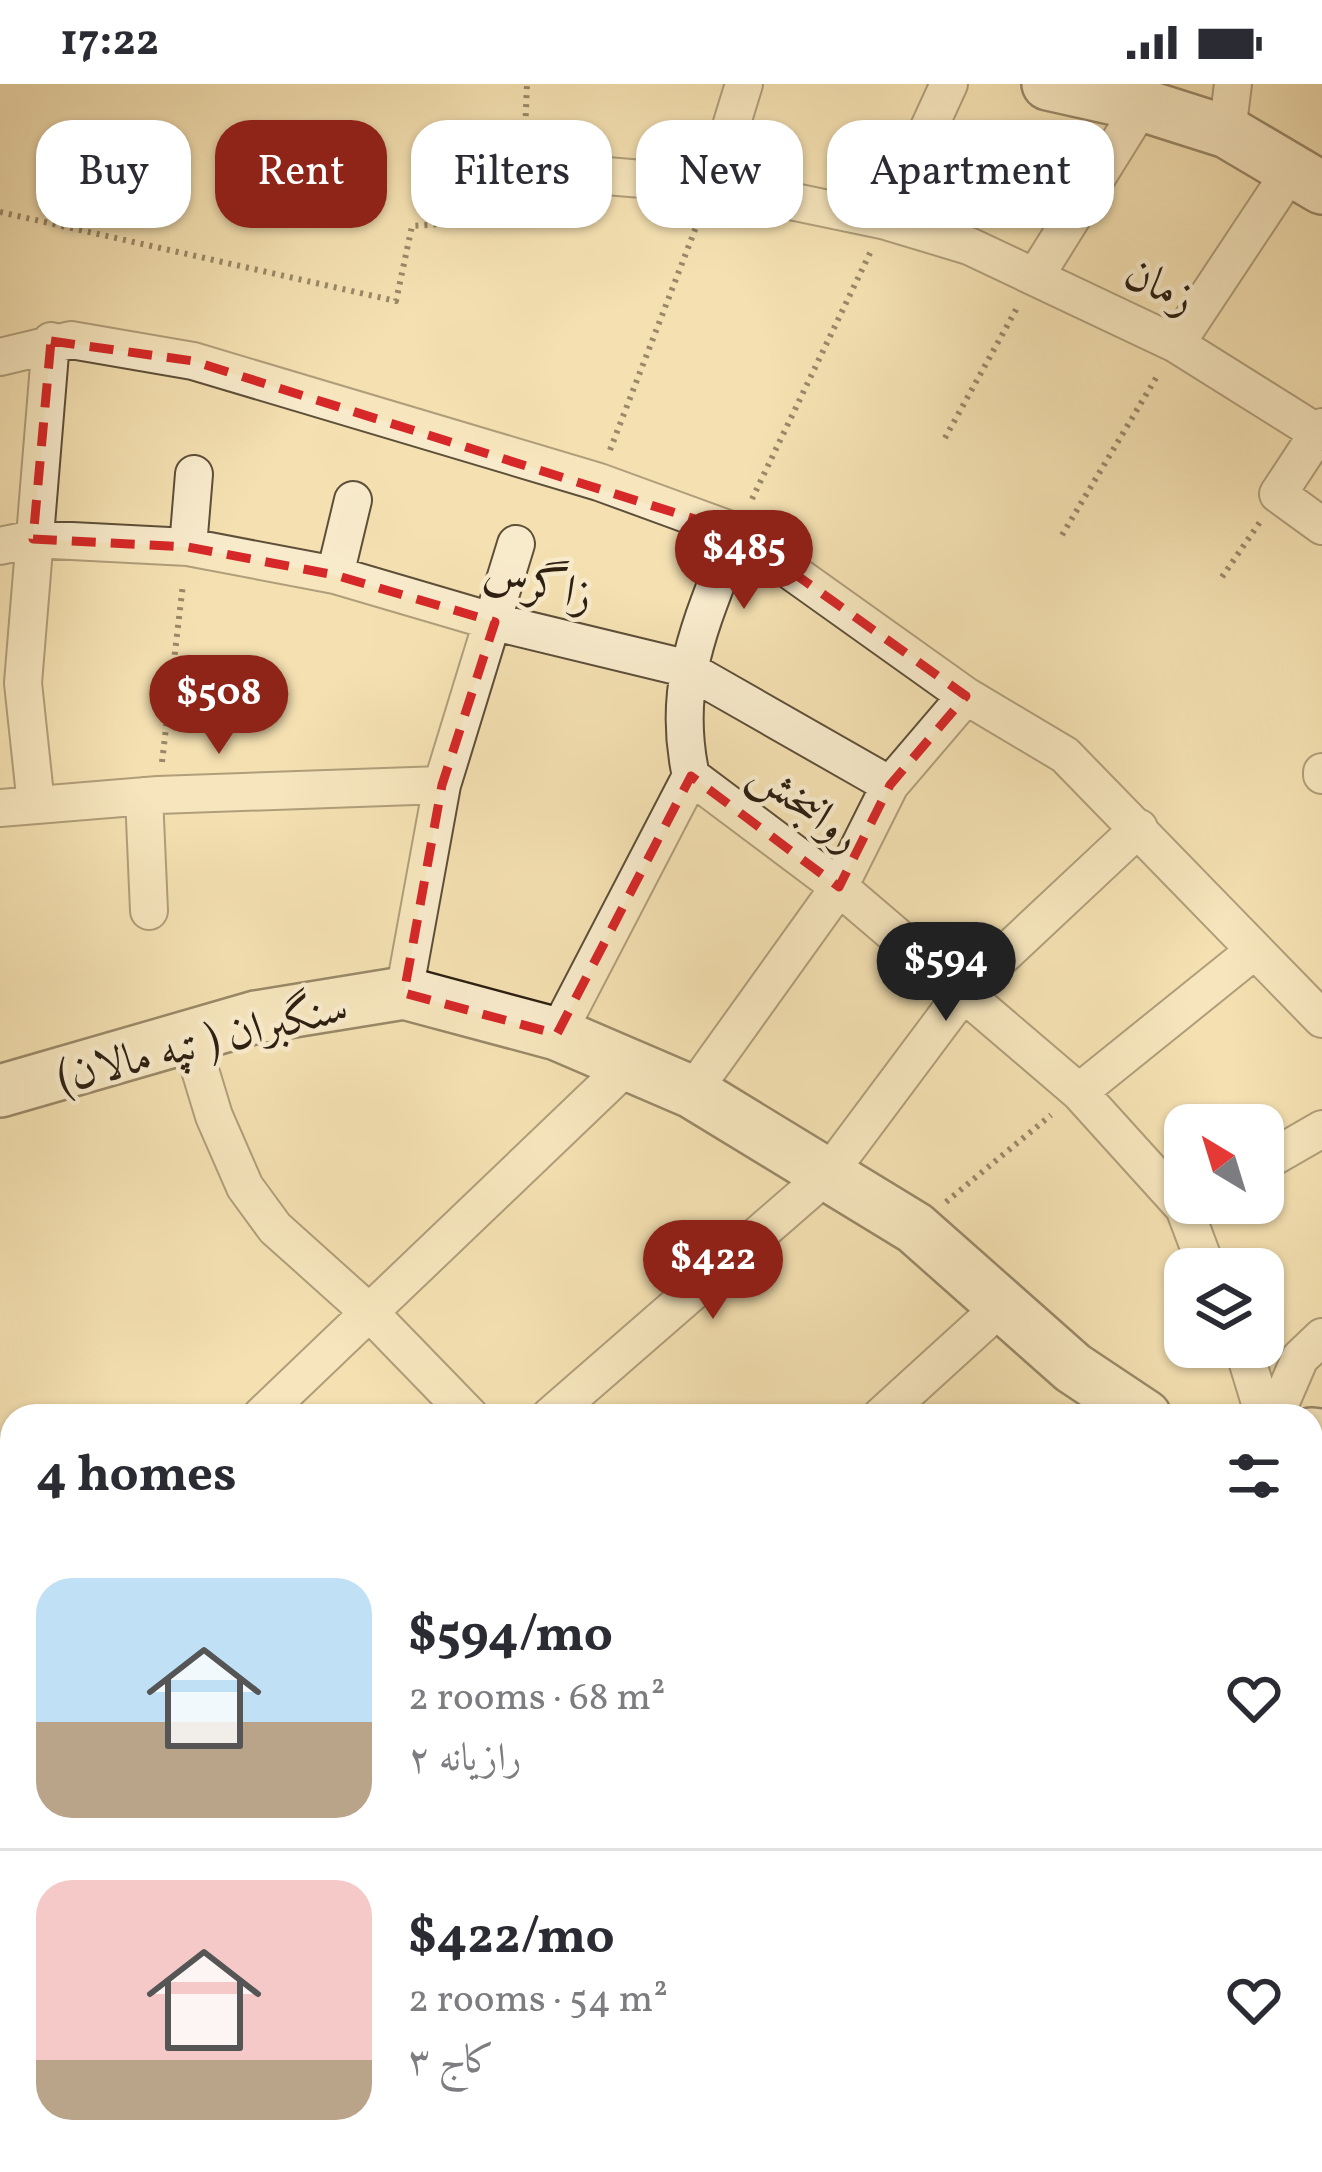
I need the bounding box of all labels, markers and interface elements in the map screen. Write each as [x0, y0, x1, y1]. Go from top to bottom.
text: 17:22 [60, 11, 159, 74]
chip: Buy [36, 120, 191, 228]
chip: Rent [215, 120, 387, 228]
chip: Filters [411, 120, 612, 228]
chip: New [636, 120, 803, 228]
chip: Apartment [827, 120, 1114, 228]
street label: زمان [1113, 244, 1205, 332]
pin: $485 [673, 510, 815, 612]
text: $485 [702, 522, 786, 576]
street label: زاگرس [477, 541, 599, 630]
pin: $508 [148, 655, 290, 757]
text: $508 [176, 667, 262, 721]
street label: روانبخش [736, 744, 873, 869]
pin: $594 [875, 922, 1017, 1024]
text: $594 [904, 934, 988, 988]
street label: سنگبران ( تپه مالان) [51, 978, 355, 1111]
north arrow [1164, 1104, 1284, 1224]
map controls [1164, 1104, 1284, 1368]
pin: $422 [642, 1220, 784, 1322]
text: $422 [670, 1232, 756, 1286]
button: layers [1164, 1248, 1284, 1368]
text: 4 homes [36, 1441, 237, 1512]
icon: filters [1221, 1443, 1287, 1509]
text: $594/mo [408, 1601, 613, 1672]
icon: home [132, 1626, 276, 1770]
icon: heart [1221, 1665, 1287, 1731]
text: 2 rooms · 68 m² [408, 1672, 665, 1726]
text: رازیانه ۲ [408, 1733, 522, 1787]
text: $422/mo [408, 1903, 615, 1974]
icon: home [132, 1928, 276, 2072]
icon: heart [1221, 1967, 1287, 2033]
text: 2 rooms · 54 m² [408, 1974, 668, 2028]
text: کاج ۳ [408, 2035, 495, 2089]

